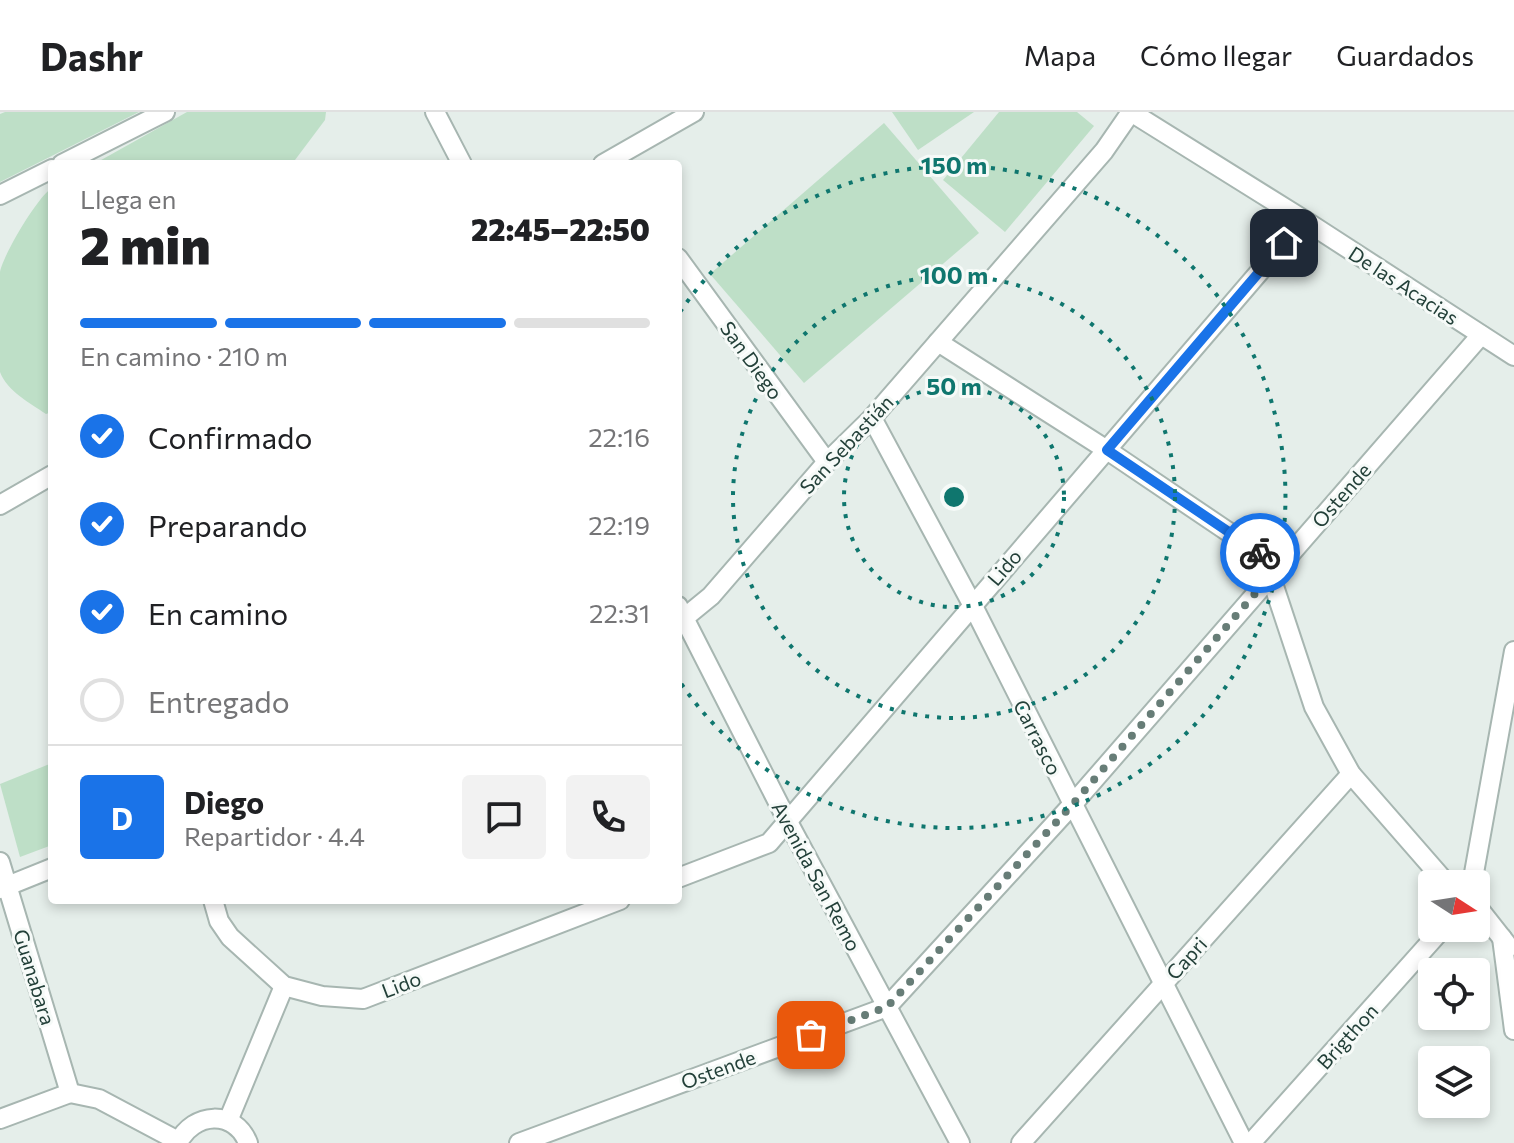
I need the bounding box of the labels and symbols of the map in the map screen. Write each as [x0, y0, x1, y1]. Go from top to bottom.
text: 150 m [921, 150, 987, 179]
pin [1250, 209, 1318, 277]
street label: De las Acacias [1345, 241, 1463, 329]
text: 100 m [920, 260, 988, 289]
street label: San Diego [716, 316, 788, 404]
text: 50 m [926, 371, 982, 400]
street label: San Sebastián [794, 390, 898, 498]
street label: Ostende [1307, 458, 1375, 532]
centre of rings [940, 483, 968, 511]
courier [1220, 513, 1300, 593]
street label: Lido [982, 544, 1026, 590]
street label: Carrasco [1009, 695, 1067, 779]
street label: Avenida San Remo [767, 797, 867, 955]
north arrow [1418, 870, 1490, 942]
street label: Guanabara [9, 926, 61, 1028]
street label: Capri [1161, 932, 1211, 984]
street label: Lido [378, 966, 424, 1002]
street label: Brigthon [1311, 998, 1383, 1074]
pin [777, 1001, 845, 1069]
street label: Ostende [677, 1044, 759, 1094]

